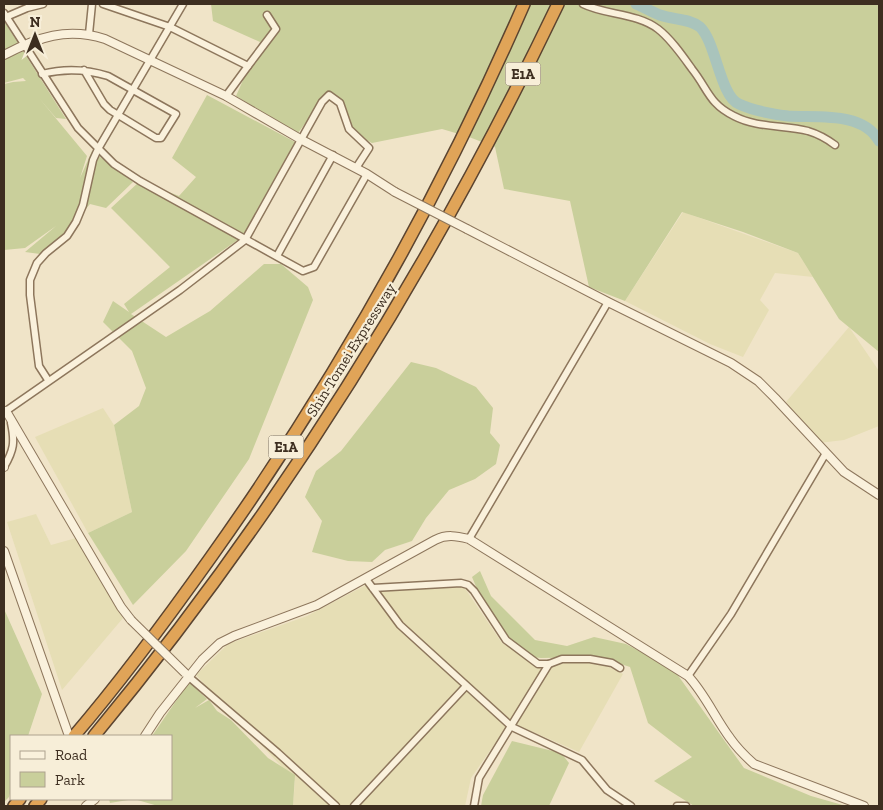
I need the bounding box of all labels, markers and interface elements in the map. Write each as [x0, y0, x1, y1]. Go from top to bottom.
north arrow [10, 10, 60, 60]
text: N [30, 14, 41, 31]
road number: E1A [506, 62, 540, 86]
street label: Shin-Tomei Expressway [303, 280, 400, 420]
road number: E1A [268, 436, 304, 458]
legend [10, 735, 172, 800]
text: Road [55, 746, 88, 764]
text: Park [55, 771, 85, 789]

